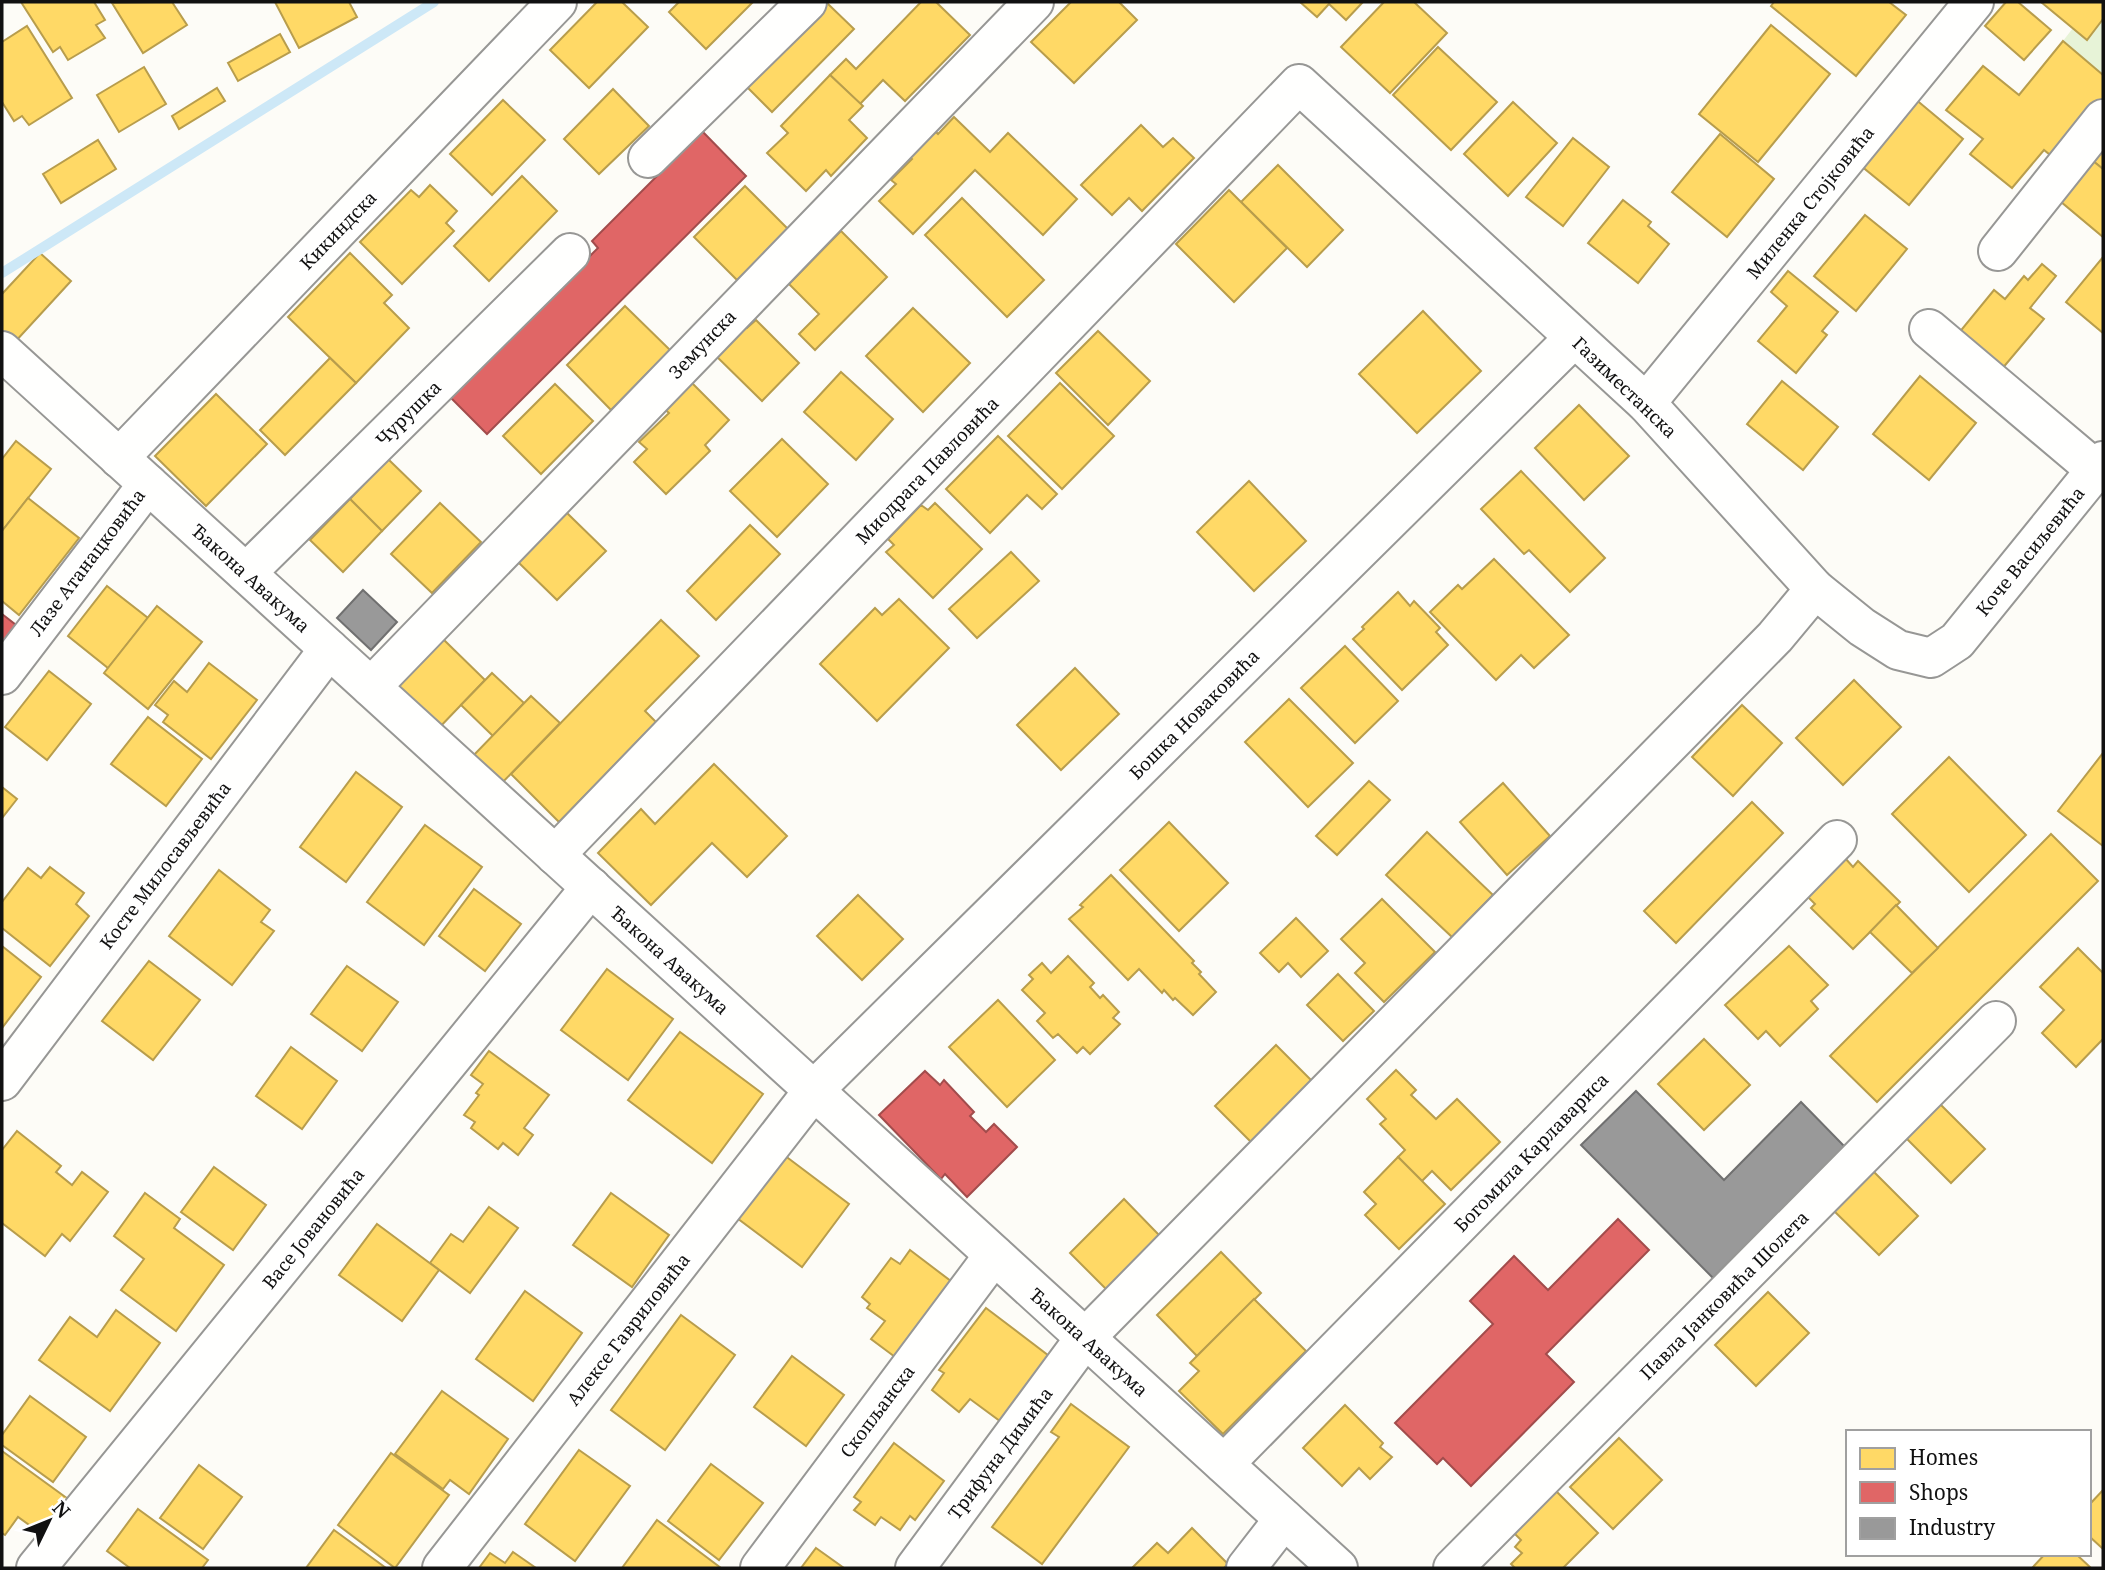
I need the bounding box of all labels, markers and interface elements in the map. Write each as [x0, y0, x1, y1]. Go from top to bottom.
street label: Миленка Стојковића [1741, 121, 1879, 283]
street label: Кикиндска [294, 185, 382, 275]
street label: Земунска [663, 304, 741, 384]
street label: Газиместанска [1568, 331, 1682, 443]
street label: Чурушка [370, 375, 446, 451]
street label: Миодрага Павловића [850, 391, 1004, 549]
street label: Коче Васиљевића [1970, 481, 2090, 621]
street label: Лазе Атанацковића [24, 484, 150, 640]
street label: Ђакона Авакума [187, 518, 315, 638]
street label: Бошка Новаковића [1124, 644, 1264, 784]
street label: Косте Милосављевића [94, 776, 236, 954]
street label: Ђакона Авакума [606, 900, 734, 1020]
street label: Богомила Карлавариса [1449, 1067, 1613, 1237]
street label: Васе Јовановића [257, 1163, 369, 1293]
street label: Павла Јанковића Шолета [1634, 1205, 1814, 1385]
street label: Алексе Гавриловића [561, 1248, 695, 1410]
street label: Ђакона Авакума [1025, 1282, 1153, 1402]
street label: Скопљанска [834, 1360, 920, 1462]
street label: Трифуна Димића [942, 1382, 1058, 1524]
legend [1846, 1430, 2091, 1556]
text: Homes [1909, 1443, 1978, 1471]
text: Shops [1909, 1478, 1968, 1506]
north arrow [14, 1486, 84, 1556]
text: N [47, 1495, 76, 1524]
text: Industry [1909, 1513, 1995, 1541]

